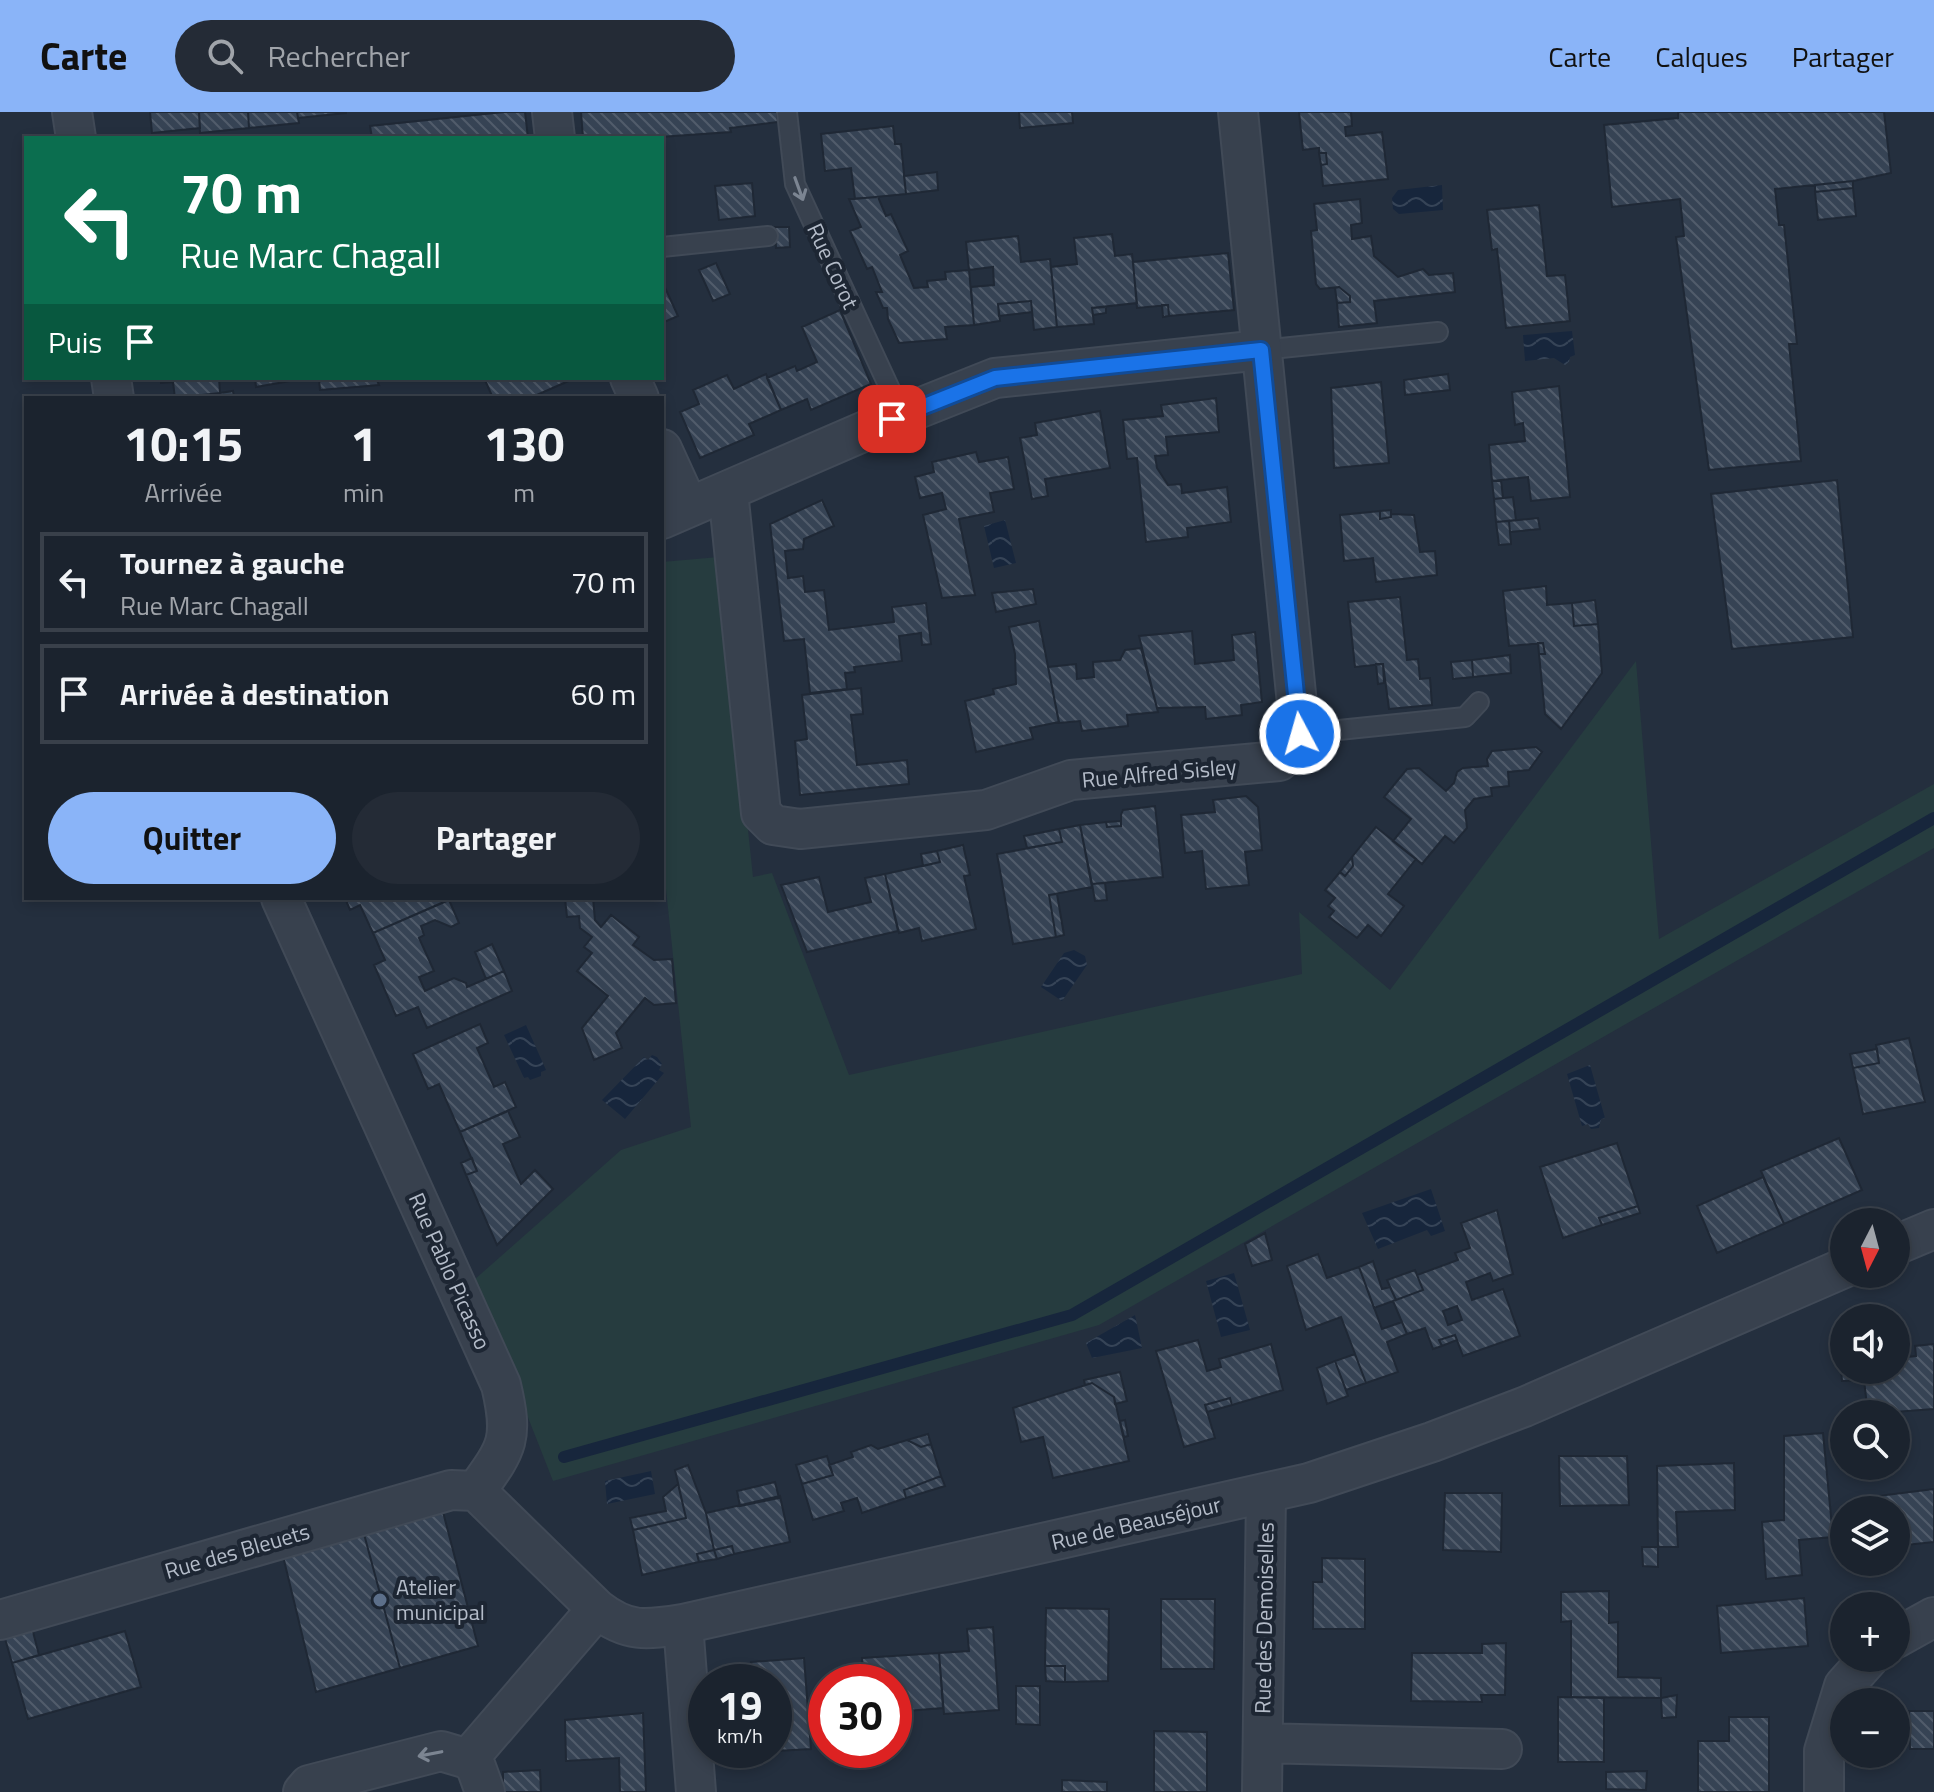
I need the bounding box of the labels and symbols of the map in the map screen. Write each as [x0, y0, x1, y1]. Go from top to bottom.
one-way arrow [792, 176, 807, 201]
street label: Rue Corot [798, 218, 868, 315]
pin [858, 385, 926, 453]
position arrow [1258, 692, 1342, 776]
street label: Rue Alfred Sisley [1080, 749, 1238, 797]
street label: Rue Pablo Picasso [400, 1187, 500, 1355]
north arrow [1830, 1208, 1910, 1288]
street label: Rue de Beauséjour [1048, 1487, 1225, 1559]
street label: Rue des Bleuets [161, 1514, 313, 1588]
street label: Rue des Demoiselles [1245, 1522, 1283, 1714]
place label: Atelier municipal [396, 1570, 485, 1629]
marker: Atelier municipal [371, 1591, 389, 1609]
speed limit sign: 30 [808, 1664, 912, 1768]
one-way arrow [418, 1747, 443, 1762]

